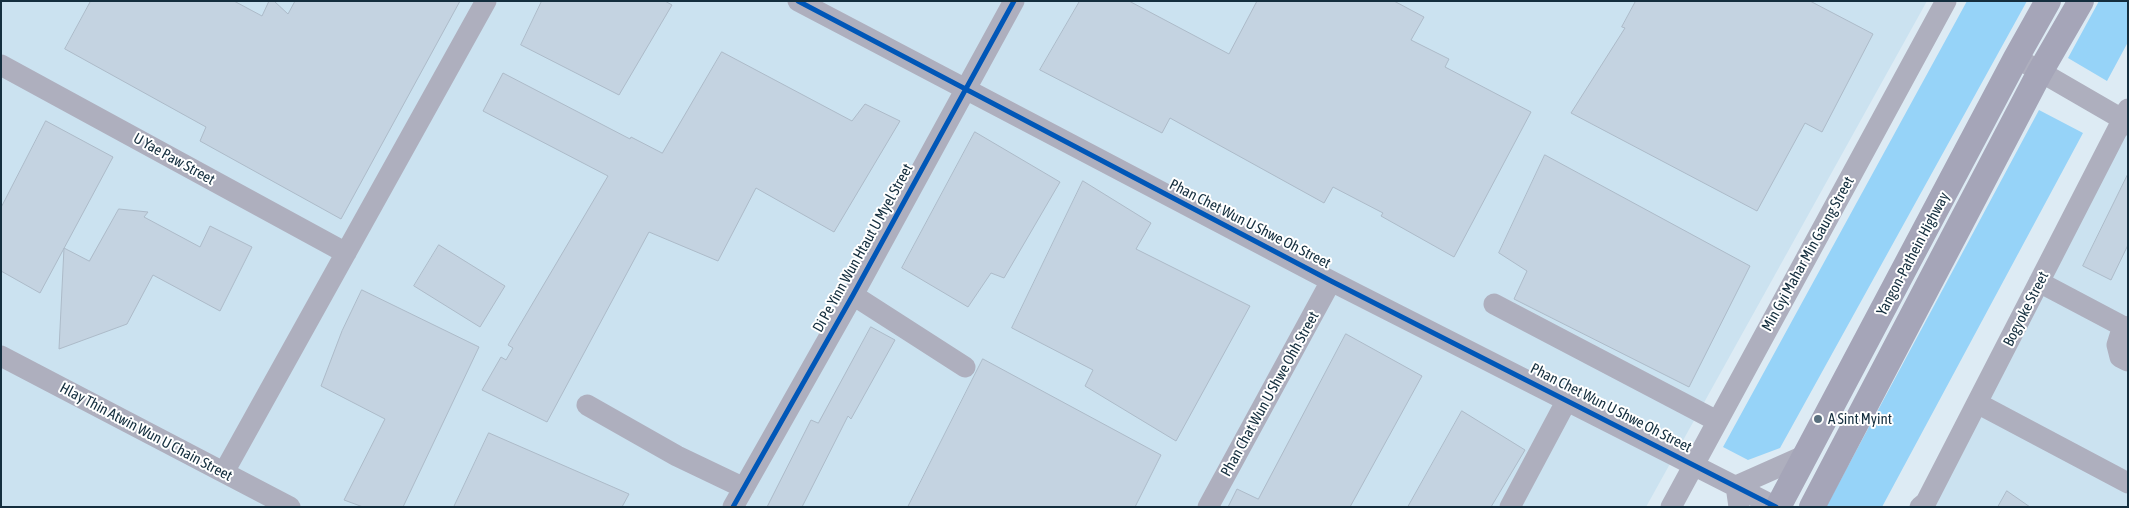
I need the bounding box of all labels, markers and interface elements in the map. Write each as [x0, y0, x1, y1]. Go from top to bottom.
street label: U Yae Paw Street [130, 129, 218, 189]
street label: Di Pe Yinn Wun Htaut U Myel Street [809, 161, 917, 335]
street label: Min Gyi Mahar Min Gaung Street [1758, 174, 1858, 334]
street label: Phan Chet Wun U Shwe Oh Street [1166, 175, 1334, 273]
street label: Yangon-Pathein Highway [1873, 189, 1953, 319]
street label: Bogyoke Street [1999, 268, 2053, 350]
street label: Phan Chat Wun U Shwe Ohh Street [1217, 308, 1323, 480]
street label: Phan Chet Wun U Shwe Oh Street [1527, 359, 1695, 457]
street label: Hlay Thin Atwin Wun U Chain Street [57, 379, 235, 485]
place label: A Sint Myint [1828, 410, 1892, 428]
marker: A Sint Myint [1812, 413, 1824, 425]

